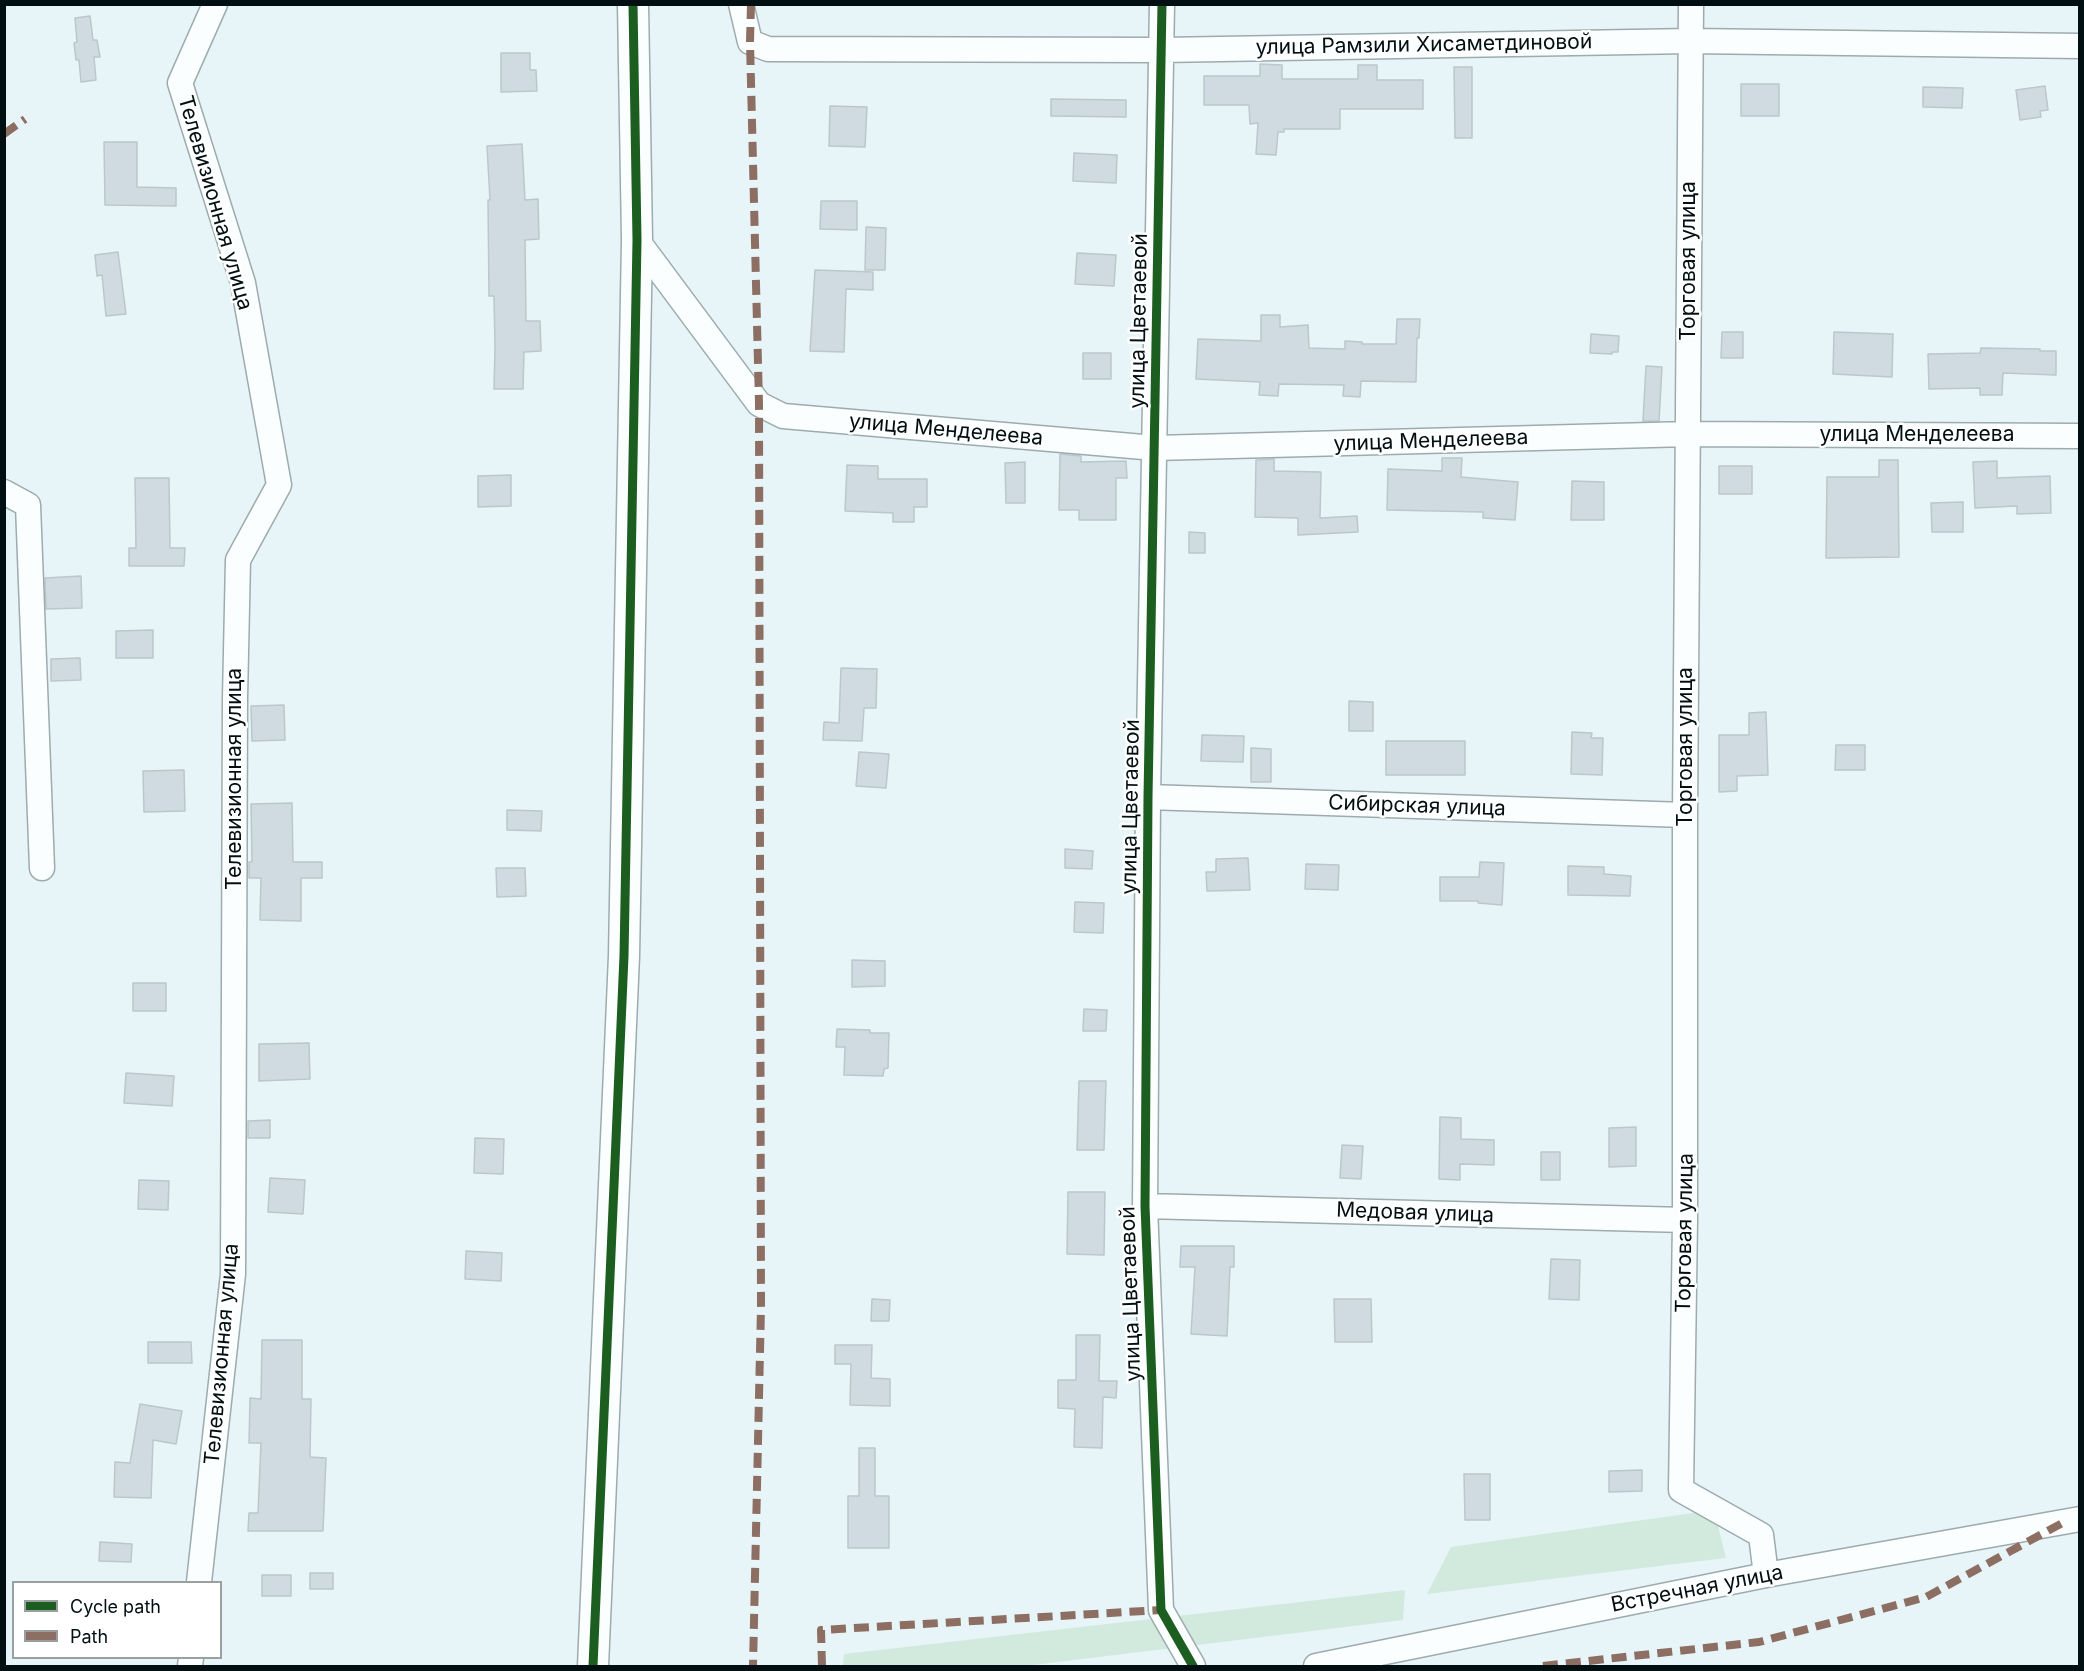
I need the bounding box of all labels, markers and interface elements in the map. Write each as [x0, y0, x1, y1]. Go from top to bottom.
street label: улица Рамзили Хисаметдиновой [1256, 29, 1592, 61]
street label: Телевизионная улица [172, 93, 258, 313]
street label: Торговая улица [1676, 181, 1702, 341]
street label: улица Цветаевой [1125, 233, 1153, 409]
street label: улица Менделеева [848, 409, 1044, 451]
street label: улица Менделеева [1820, 422, 2014, 448]
street label: улица Менделеева [1333, 425, 1529, 457]
street label: Торговая улица [1673, 667, 1699, 827]
street label: Телевизионная улица [222, 668, 248, 890]
street label: улица Цветаевой [1117, 719, 1145, 895]
street label: Сибирская улица [1328, 790, 1506, 822]
street label: Торговая улица [1671, 1153, 1699, 1313]
street label: Медовая улица [1336, 1198, 1494, 1228]
street label: улица Цветаевой [1115, 1206, 1147, 1382]
street label: Телевизионная улица [200, 1242, 244, 1466]
street label: Встречная улица [1609, 1560, 1785, 1618]
legend [12, 1581, 222, 1659]
text: Cycle path [70, 1596, 161, 1617]
text: Path [70, 1626, 108, 1647]

